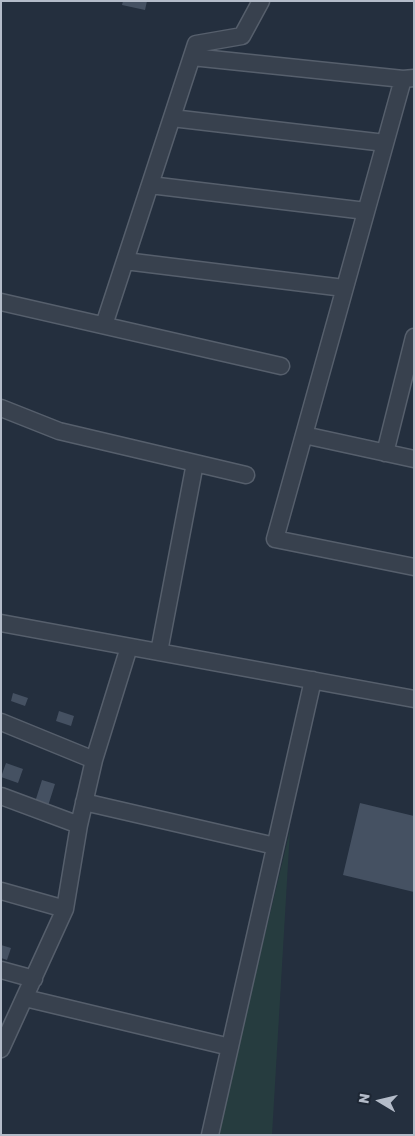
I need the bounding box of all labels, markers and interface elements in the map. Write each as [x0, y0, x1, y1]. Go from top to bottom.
north arrow [355, 1076, 405, 1126]
text: N [356, 1092, 374, 1105]

